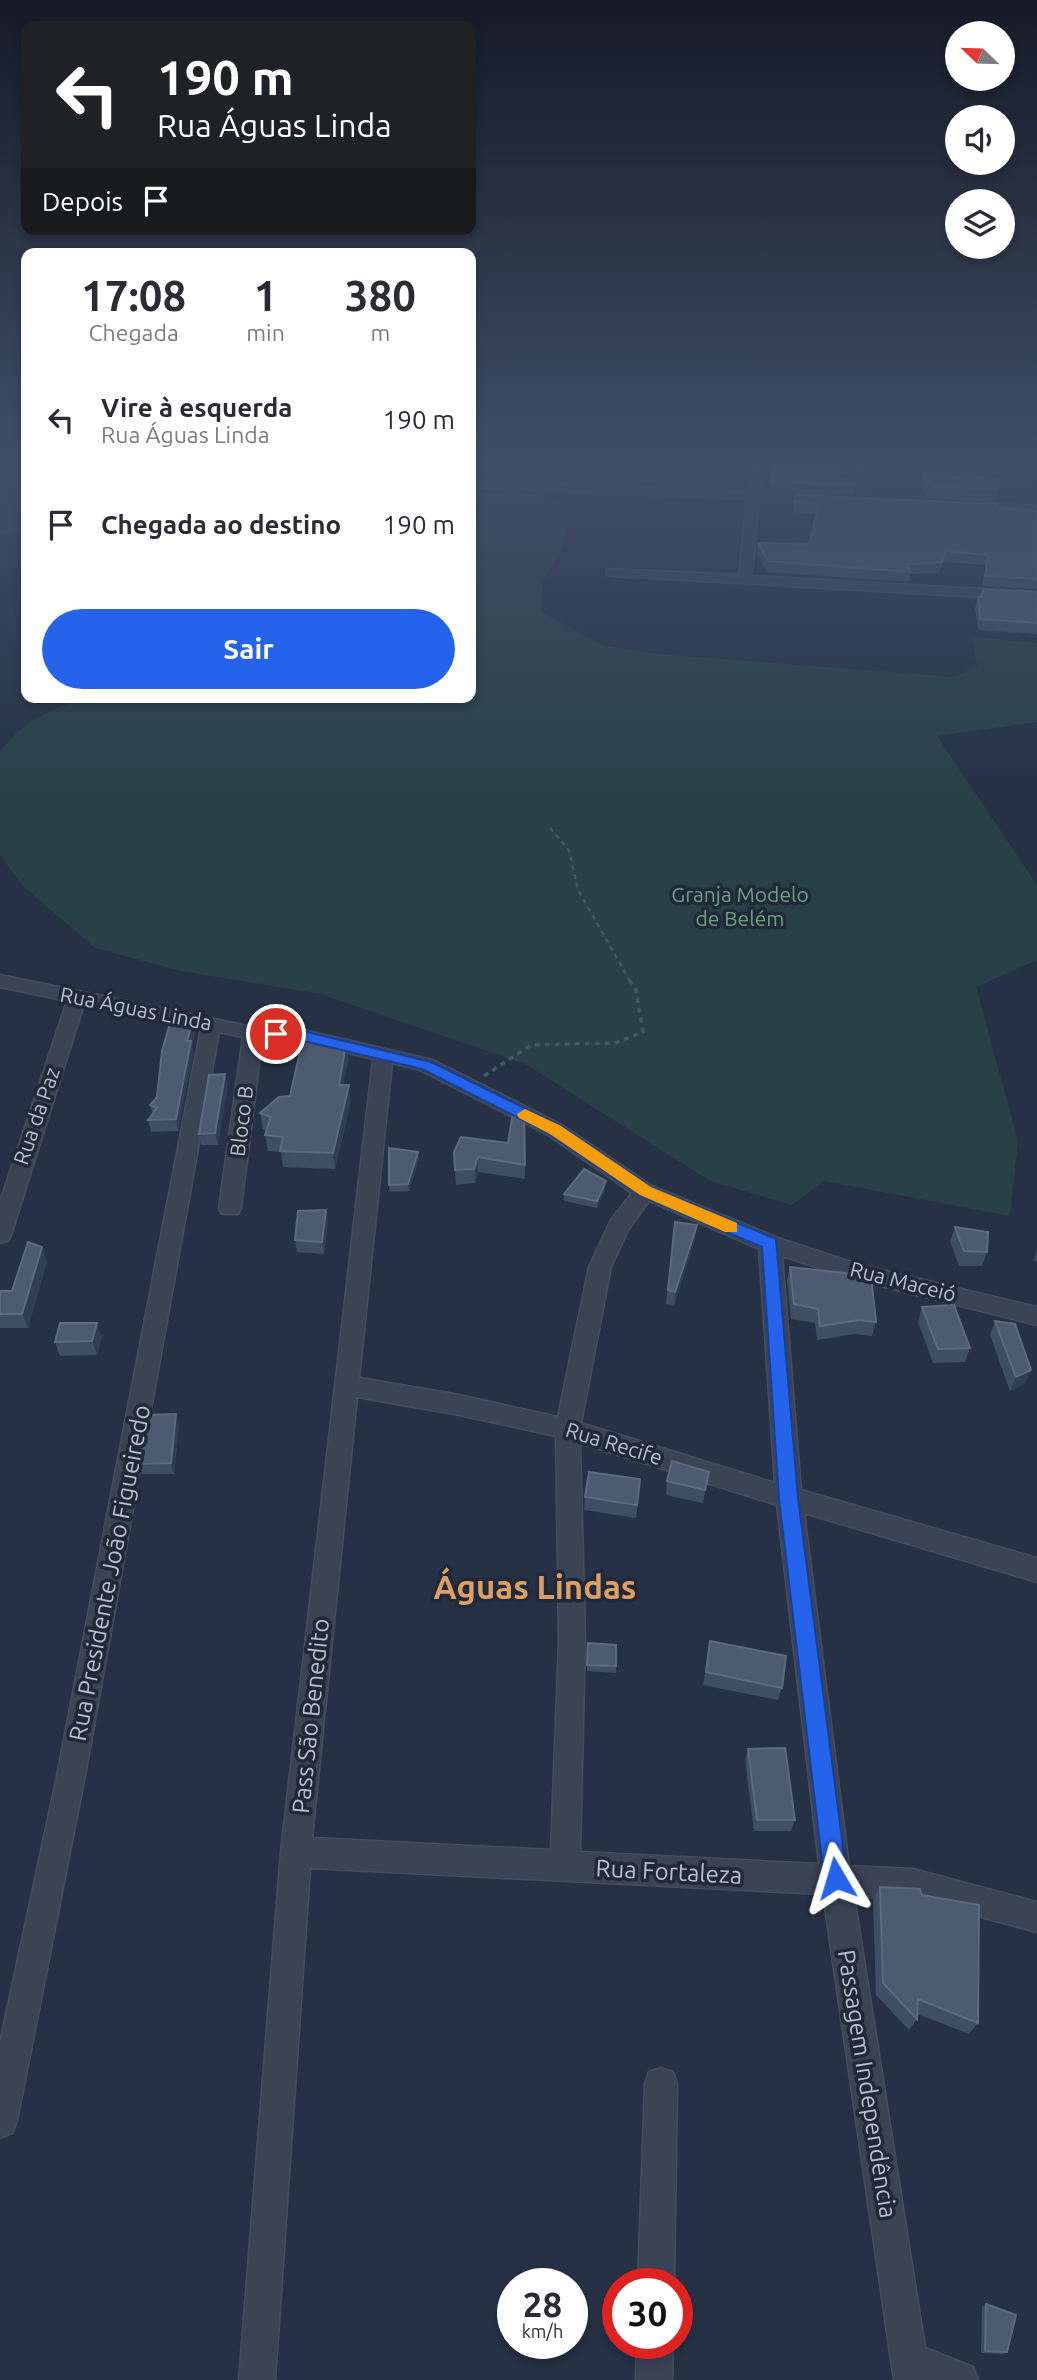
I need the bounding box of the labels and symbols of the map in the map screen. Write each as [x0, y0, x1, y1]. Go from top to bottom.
north arrow [945, 21, 1015, 91]
park label: Granja Modelo de Belém [671, 882, 809, 930]
street label: Rua Águas Linda [58, 982, 214, 1034]
pin [246, 1004, 306, 1064]
street label: Rua da Paz [8, 1064, 64, 1168]
street label: Bloco B [225, 1084, 257, 1158]
street label: Rua Maceió [848, 1256, 959, 1306]
street label: Rua Presidente João Figueiredo [64, 1403, 155, 1743]
street label: Rua Recife [563, 1417, 665, 1469]
district label: Águas Lindas [434, 1567, 636, 1605]
street label: Pass São Benedito [287, 1617, 334, 1815]
position arrow [799, 1841, 873, 1915]
street label: Rua Fortaleza [595, 1854, 743, 1889]
street label: Passagem Independência [833, 1948, 902, 2220]
speed limit sign: 30 [602, 2268, 693, 2359]

